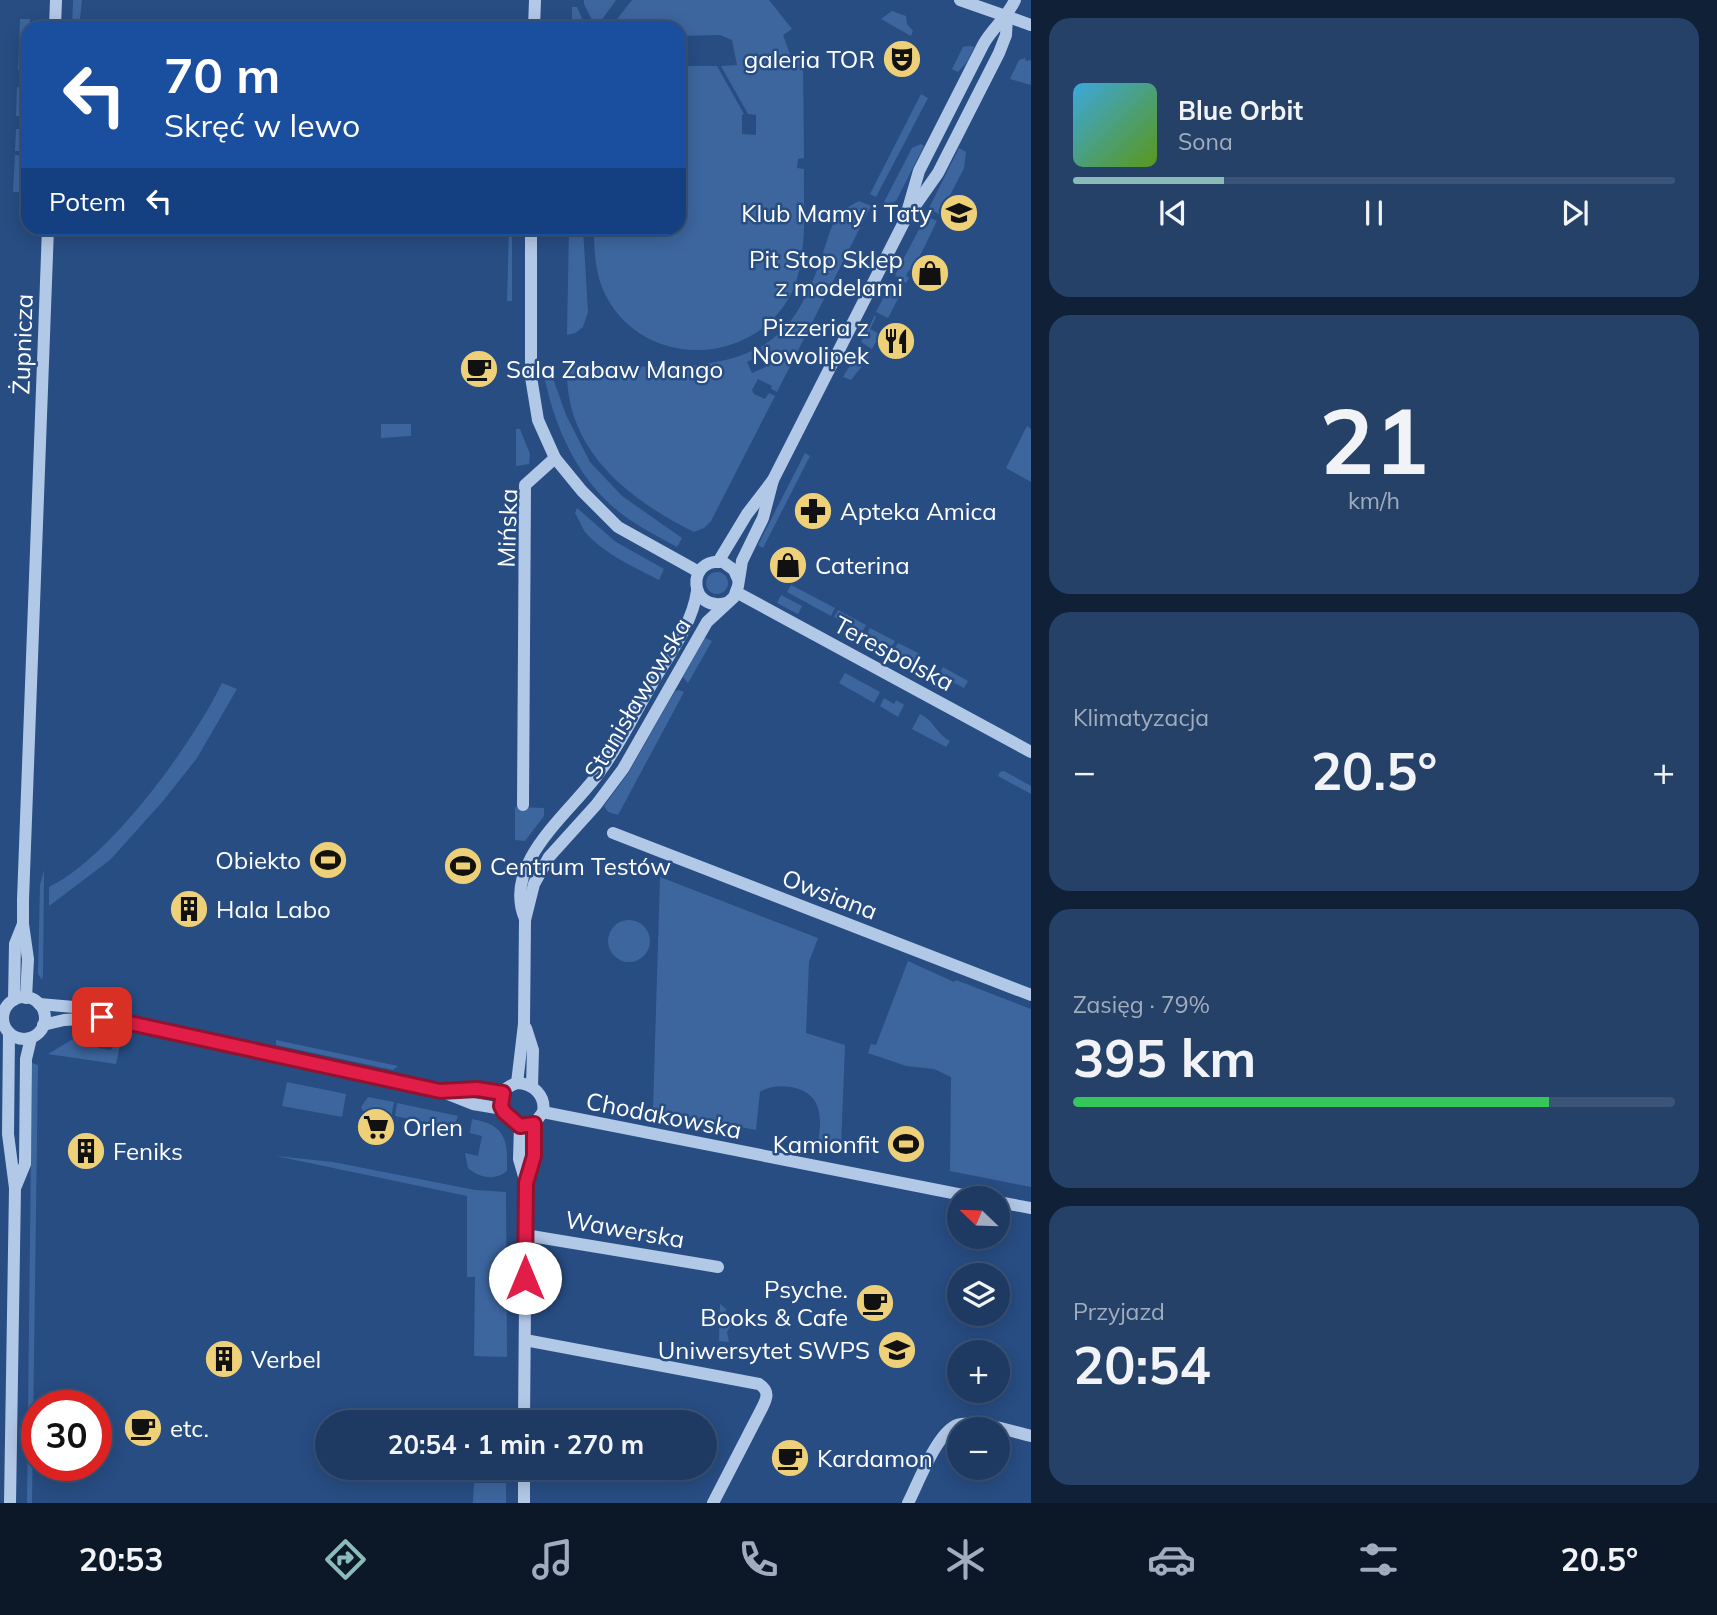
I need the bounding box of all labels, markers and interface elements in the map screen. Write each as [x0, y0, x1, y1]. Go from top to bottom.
theatre icon: galeria TOR [881, 38, 923, 80]
text: 70 m [164, 44, 280, 105]
place label: galeria TOR [744, 44, 875, 74]
icon: left [49, 49, 140, 140]
text: Blue Orbit [1178, 94, 1303, 127]
text: Skręć w lewo [164, 105, 360, 145]
text: Sona [1178, 127, 1233, 156]
icon: left [140, 182, 178, 220]
text: Potem [49, 185, 126, 218]
school or university icon: Klub Mamy i Taty [938, 192, 980, 234]
icon: previous [1154, 194, 1192, 232]
icon: pause [1355, 194, 1393, 232]
icon: next [1556, 194, 1594, 232]
place label: Klub Mamy i Taty [741, 198, 932, 228]
place label: Pit Stop Sklep z modelami [749, 244, 903, 302]
shop icon: Pit Stop Sklep z modelami [909, 252, 951, 294]
street label: Żupnicza [5, 293, 39, 395]
place label: Pizzeria z Nowolipek [752, 312, 870, 370]
restaurant icon: Pizzeria z Nowolipek [875, 320, 917, 362]
cafe icon: Sala Zabaw Mango [458, 348, 500, 390]
place label: Sala Zabaw Mango [506, 354, 723, 384]
text: 21 [1319, 383, 1429, 497]
text: km/h [1348, 486, 1400, 515]
street label: Mińska [491, 488, 523, 568]
pharmacy icon: Apteka Amica [792, 490, 834, 532]
place label: Apteka Amica [840, 496, 997, 526]
shop icon: Caterina [767, 544, 809, 586]
place label: Caterina [815, 550, 910, 580]
street label: Terespolska [829, 609, 959, 697]
street label: Stanisławowska [577, 612, 697, 784]
text: Klimatyzacja [1073, 703, 1209, 732]
text: 20.5° [1311, 738, 1437, 803]
text: − [1073, 747, 1096, 795]
text: + [1652, 747, 1675, 795]
sports icon: Obiekto [307, 839, 349, 881]
place label: Obiekto [215, 845, 301, 875]
sports icon: Centrum Testów [442, 845, 484, 887]
place label: Centrum Testów [490, 851, 671, 881]
street label: Owsiana [778, 862, 882, 926]
building icon: Hala Labo [168, 888, 210, 930]
place label: Hala Labo [216, 894, 331, 924]
pin [72, 987, 132, 1047]
text: Zasięg · 79% [1073, 990, 1210, 1019]
icon: arrive [83, 998, 121, 1036]
text: 395 km [1073, 1025, 1256, 1090]
street label: Chodakowska [584, 1085, 744, 1145]
supermarket icon: Orlen [355, 1106, 397, 1148]
place label: Orlen [403, 1112, 463, 1142]
sports icon: Kamionfit [885, 1123, 927, 1165]
place label: Kamionfit [773, 1129, 879, 1159]
building icon: Feniks [65, 1130, 107, 1172]
place label: Feniks [113, 1136, 183, 1166]
north arrow [947, 1186, 1010, 1250]
map controls [947, 1186, 1010, 1480]
street label: Wawerska [563, 1204, 687, 1254]
position arrow [488, 1241, 562, 1315]
button: layers [947, 1263, 1010, 1326]
place label: Psyche. Books & Cafe [700, 1274, 848, 1332]
cafe icon: Psyche. Books & Cafe [854, 1282, 896, 1324]
text: Przyjazd [1073, 1297, 1165, 1326]
school or university icon: Uniwersytet SWPS [876, 1329, 918, 1371]
text: 20:54 [1073, 1332, 1211, 1397]
place label: Uniwersytet SWPS [658, 1335, 870, 1365]
building icon: Verbel [203, 1338, 245, 1380]
button: + [947, 1340, 1010, 1403]
place label: Verbel [251, 1344, 321, 1374]
speed limit sign: 30 [21, 1390, 112, 1481]
cafe icon: etc. [122, 1407, 164, 1449]
place label: etc. [170, 1413, 209, 1443]
button: − [947, 1417, 1010, 1480]
text: 20:54 · 1 min · 270 m [388, 1428, 644, 1461]
cafe icon: Kardamon [769, 1437, 811, 1479]
place label: Kardamon [817, 1443, 933, 1473]
icon: directions [321, 1535, 370, 1584]
icon: music [528, 1535, 577, 1584]
icon: phone [734, 1535, 783, 1584]
icon: climate [941, 1535, 990, 1584]
icon: car [1147, 1535, 1196, 1584]
icon: filters [1354, 1535, 1403, 1584]
text: 20:53 [79, 1539, 164, 1579]
text: 20.5° [1560, 1539, 1638, 1579]

